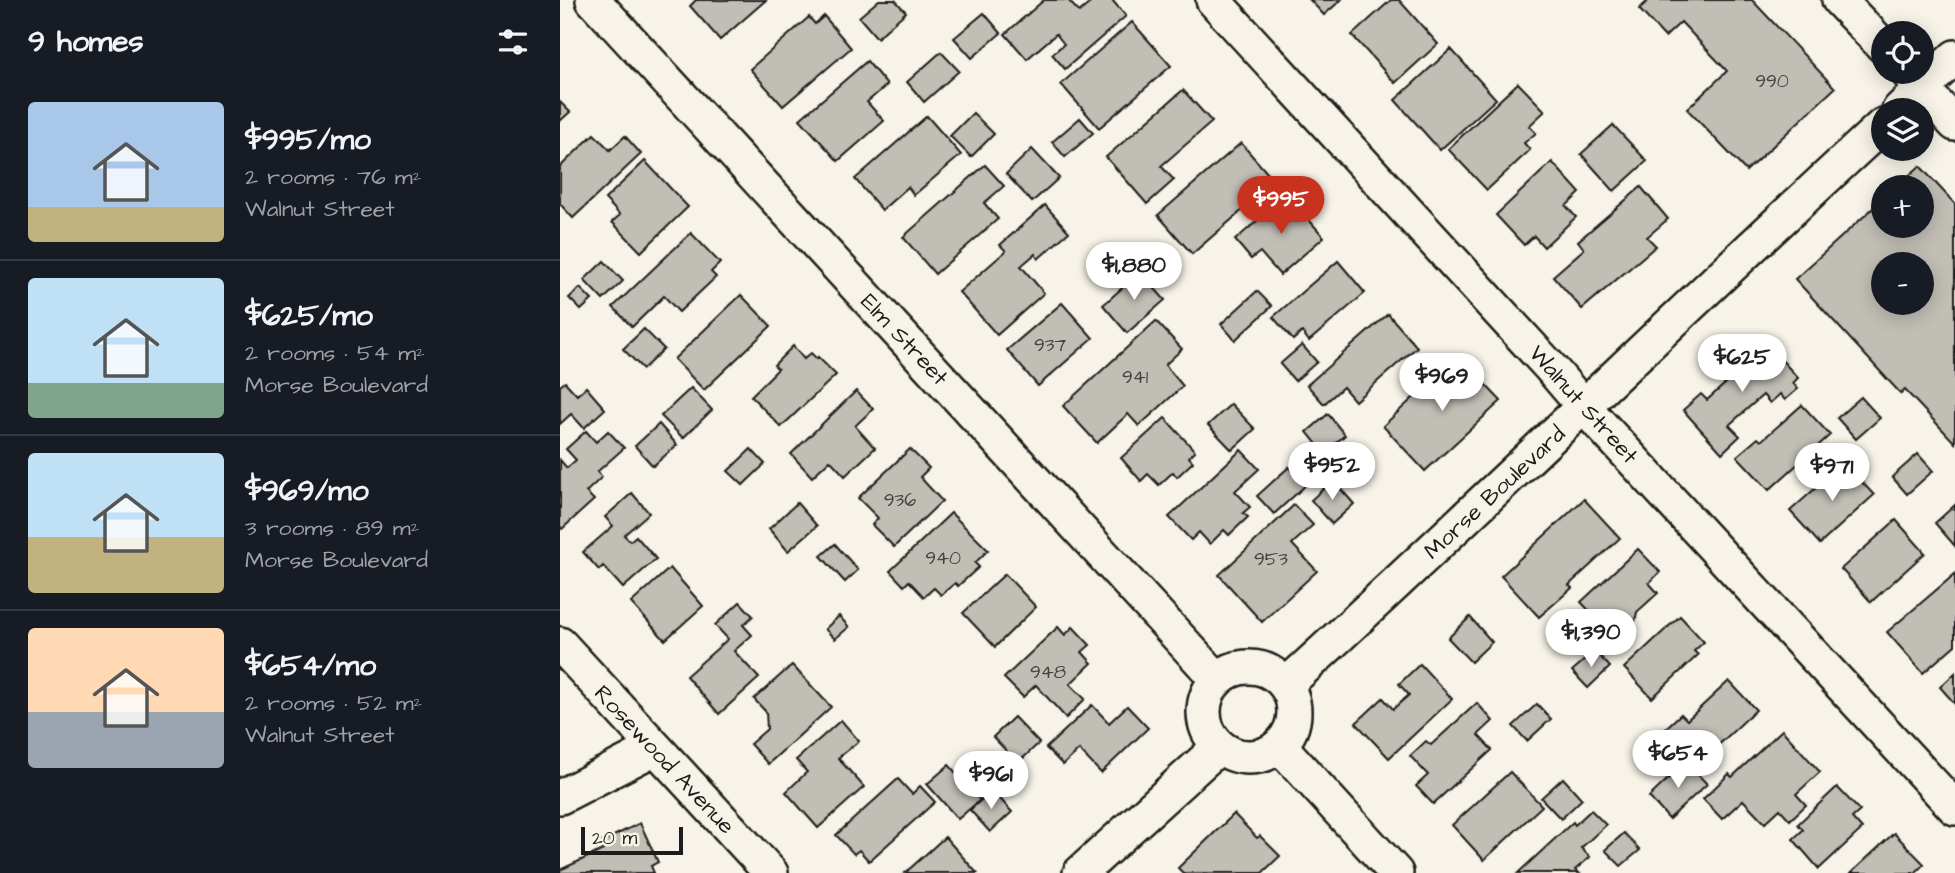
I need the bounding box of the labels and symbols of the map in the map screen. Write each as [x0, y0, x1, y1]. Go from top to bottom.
house number: 990 [1755, 68, 1789, 95]
pin: $995 [1240, 176, 1322, 236]
pin: $1,880 [1077, 243, 1191, 302]
street label: Elm Street [853, 287, 956, 393]
house number: 937 [1034, 332, 1066, 359]
pin: $625 [1701, 334, 1783, 394]
street label: Walnut Street [1521, 338, 1646, 471]
pin: $969 [1401, 354, 1483, 413]
house number: 941 [1122, 364, 1149, 391]
street label: Morse Boulevard [1417, 418, 1573, 567]
pin: $952 [1291, 442, 1373, 502]
pin: $971 [1791, 444, 1873, 503]
house number: 936 [884, 487, 916, 514]
house number: 940 [925, 545, 961, 572]
house number: 953 [1254, 546, 1288, 573]
pin: $1,390 [1534, 610, 1648, 669]
house number: 948 [1030, 659, 1066, 686]
street label: Rosewood Avenue [587, 678, 742, 841]
pin: $654 [1637, 730, 1719, 790]
pin: $961 [950, 752, 1032, 811]
scale bar [581, 824, 682, 856]

